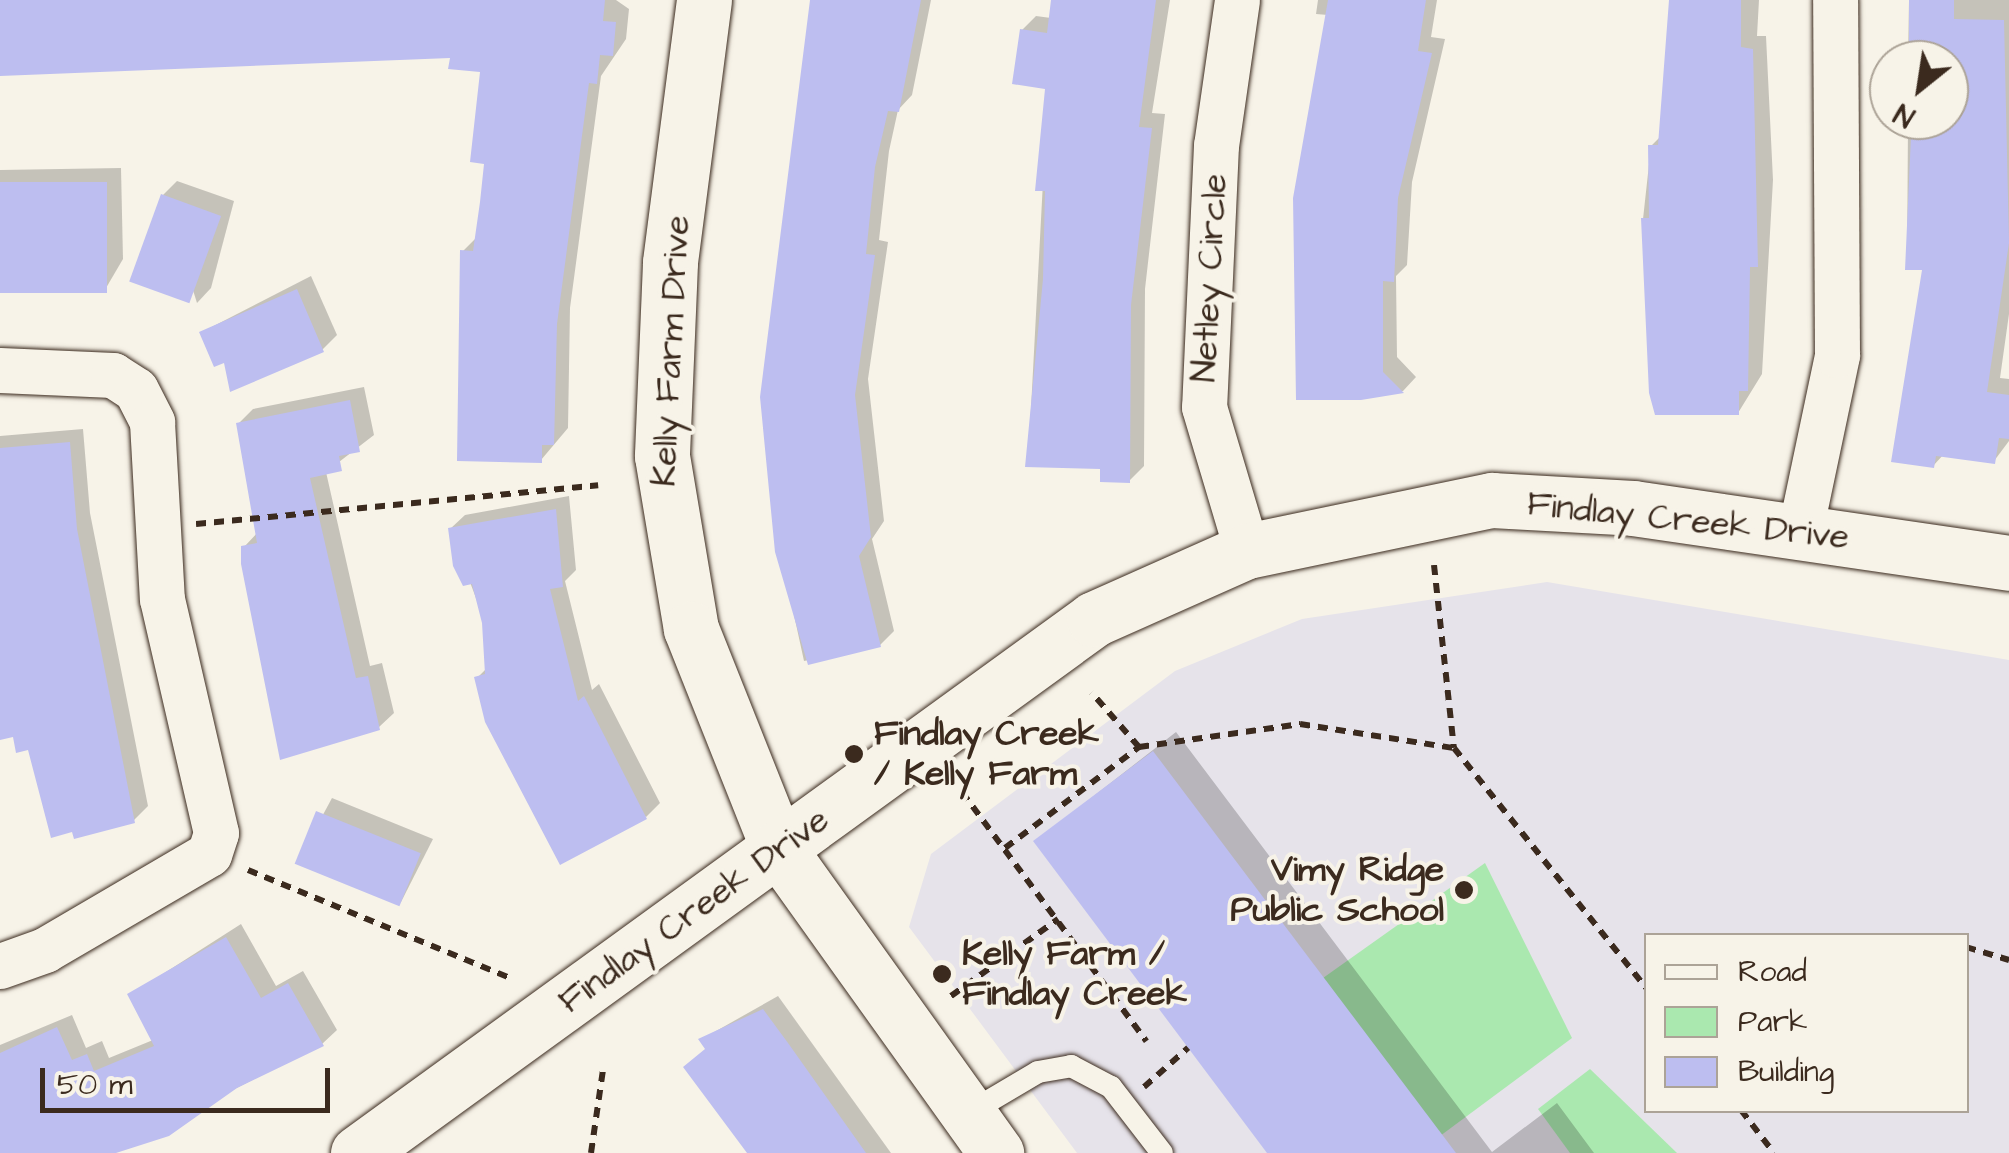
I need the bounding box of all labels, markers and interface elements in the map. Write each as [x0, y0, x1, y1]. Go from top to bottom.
north arrow [1869, 40, 1969, 140]
text: N [1887, 93, 1922, 136]
street label: Netley Circle [1184, 173, 1236, 383]
street label: Kelly Farm Drive [643, 214, 699, 488]
street label: Findlay Creek Drive [1525, 483, 1851, 559]
place label: Findlay Creek / Kelly Farm [874, 713, 1099, 795]
marker: Findlay Creek / Kelly Farm [843, 743, 865, 765]
street label: Findlay Creek Drive [551, 799, 837, 1023]
place label: Vimy Ridge Public School [1230, 849, 1444, 931]
marker: Vimy Ridge Public School [1453, 879, 1475, 901]
place label: Kelly Farm / Findlay Creek [962, 933, 1187, 1015]
legend [1644, 933, 1969, 1113]
text: Road [1738, 951, 1807, 993]
marker: Kelly Farm / Findlay Creek [931, 963, 953, 985]
text: Park [1738, 1001, 1807, 1043]
scale bar [45, 1048, 335, 1110]
text: Building [1738, 1051, 1834, 1093]
text: 50 m [57, 1064, 133, 1106]

